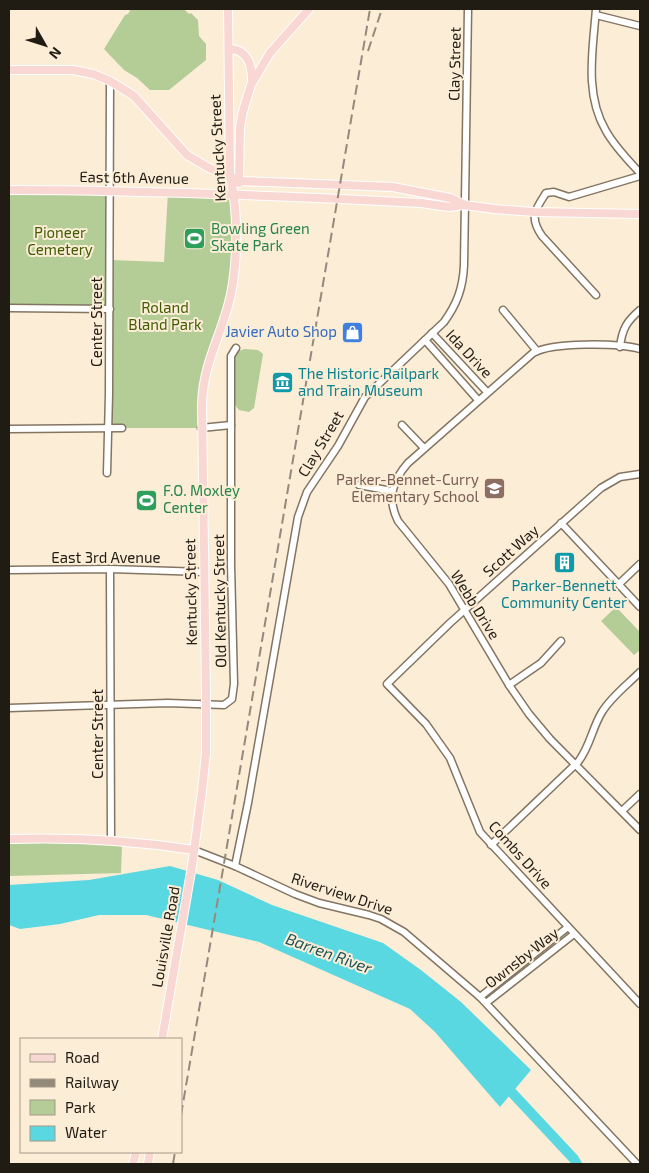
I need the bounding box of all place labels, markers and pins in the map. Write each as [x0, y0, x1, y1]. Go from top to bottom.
place label: Bowling Green Skate Park [211, 219, 310, 254]
sports icon: Bowling Green Skate Park [183, 226, 207, 250]
shop icon: Javier Auto Shop [341, 320, 365, 344]
place label: Javier Auto Shop [225, 322, 337, 340]
place label: The Historic Railpark and Train Museum [298, 364, 439, 399]
museum icon: The Historic Railpark and Train Museum [270, 371, 294, 395]
place label: Parker-Bennet-Curry Elementary School [336, 470, 480, 505]
school or university icon: Parker-Bennet-Curry Elementary School [483, 477, 507, 501]
place label: F.O. Moxley Center [163, 481, 240, 516]
sports icon: F.O. Moxley Center [135, 488, 159, 512]
building icon: Parker-Bennett Community Center [552, 551, 576, 575]
place label: Parker-Bennett Community Center [501, 576, 627, 611]

